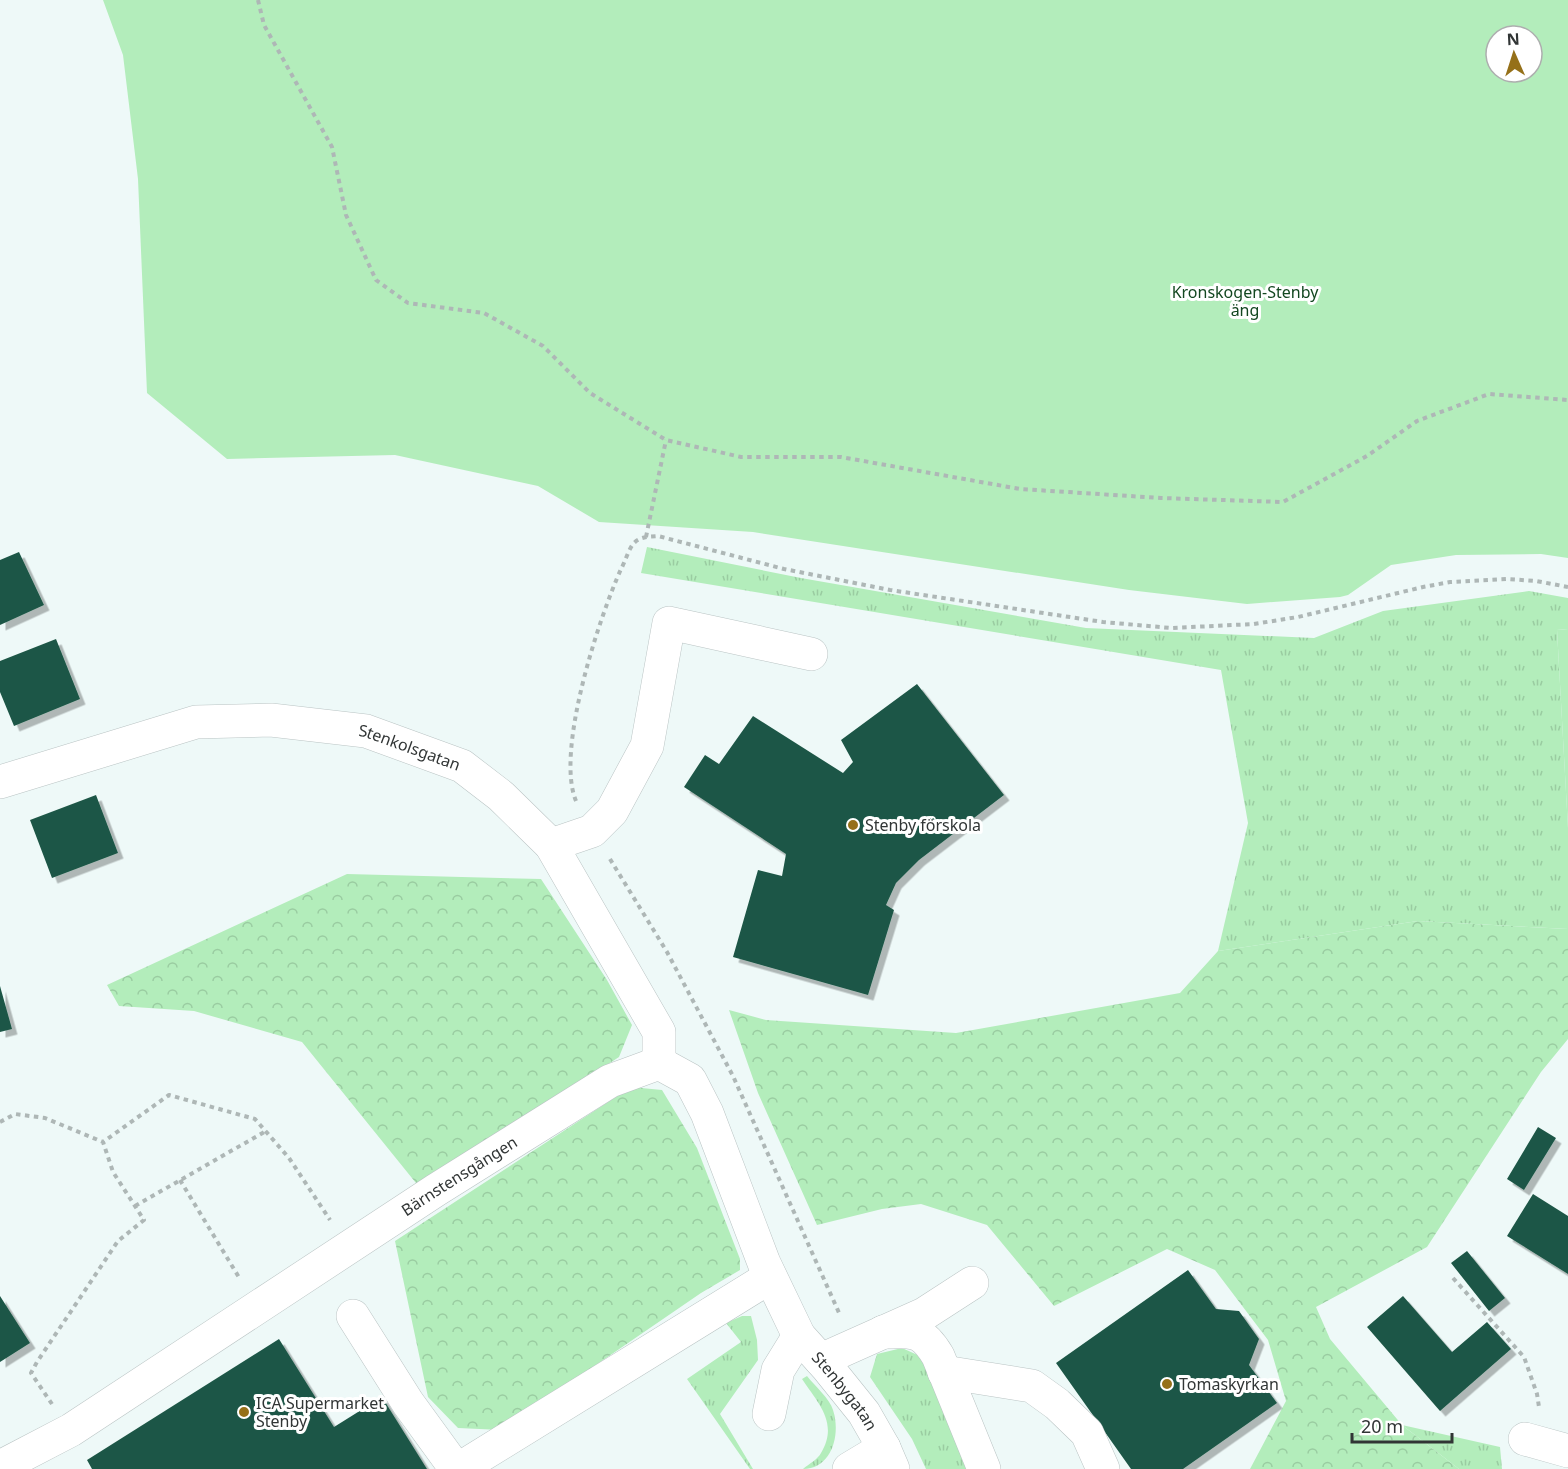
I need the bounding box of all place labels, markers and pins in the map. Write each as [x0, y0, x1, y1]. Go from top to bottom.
place label: Stenby förskola [865, 814, 981, 836]
marker: Stenby förskola [846, 818, 860, 832]
place label: Tomaskyrkan [1179, 1373, 1279, 1395]
marker: Tomaskyrkan [1160, 1377, 1174, 1391]
place label: ICA Supermarket Stenby [256, 1392, 384, 1432]
marker: ICA Supermarket Stenby [237, 1405, 251, 1419]

